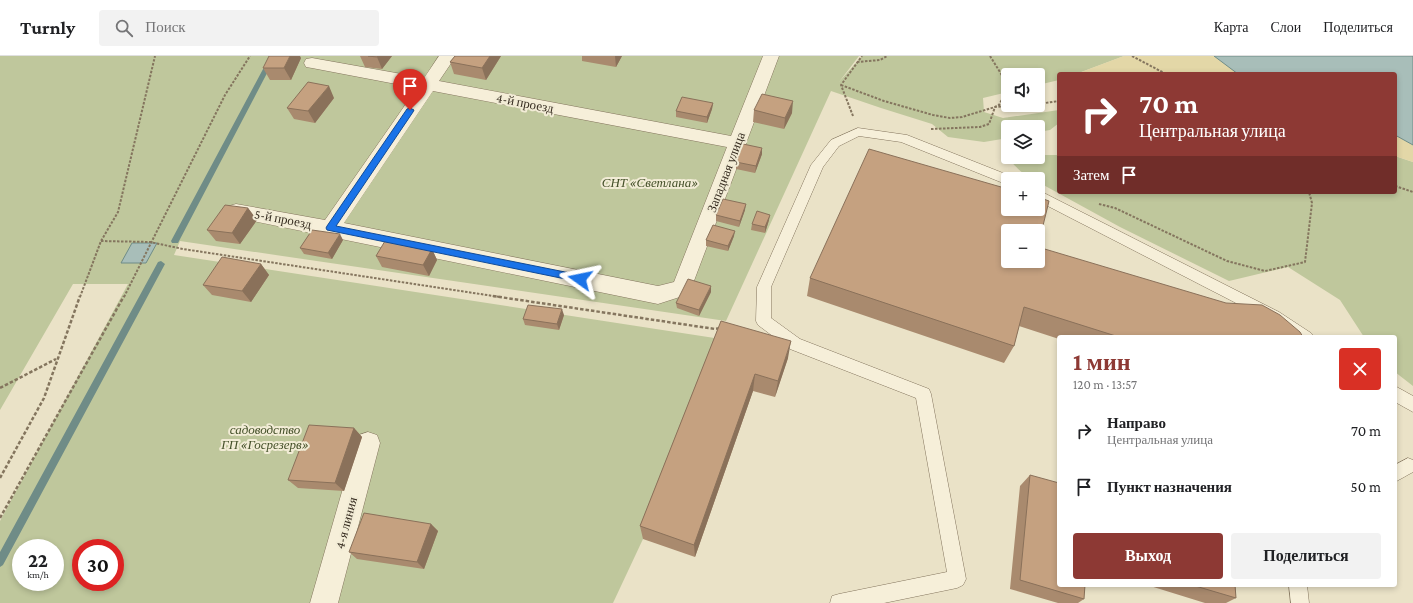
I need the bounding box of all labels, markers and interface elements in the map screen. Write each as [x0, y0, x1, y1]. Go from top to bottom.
search box [99, 10, 379, 46]
text: Turnly [20, 17, 75, 38]
icon: search [113, 17, 135, 39]
text: Поиск [145, 19, 186, 35]
text: Карта [1214, 19, 1248, 35]
text: Слои [1270, 19, 1301, 35]
text: Поделиться [1323, 19, 1393, 35]
map controls [1001, 68, 1045, 268]
button: sound [1001, 68, 1045, 112]
pin [393, 69, 427, 110]
icon: arrive [399, 75, 421, 97]
icon: right [1073, 88, 1125, 140]
text: 70 m [1139, 88, 1198, 119]
street label: 4-й проезд [495, 90, 555, 116]
button: layers [1001, 120, 1045, 164]
text: Центральная улица [1139, 121, 1286, 141]
street label: Западная улица [704, 130, 748, 214]
icon: arrive [1118, 164, 1140, 186]
text: Затем [1073, 167, 1110, 183]
button: + [1001, 172, 1045, 216]
park label: СНТ «Светлана» [602, 175, 698, 190]
street label: 5-й проезд [253, 206, 313, 232]
button: − [1001, 224, 1045, 268]
position arrow [559, 258, 601, 300]
text: 1 мин [1073, 348, 1131, 375]
button: close [1339, 348, 1381, 390]
text: 120 m · 13:57 [1073, 377, 1137, 392]
text: Направо [1107, 415, 1166, 431]
icon: right [1073, 420, 1095, 442]
park label: садоводство ГП «Госрезерв» [220, 422, 309, 452]
text: 70 m [1351, 423, 1381, 439]
text: Центральная улица [1107, 432, 1213, 447]
icon: arrive [1073, 476, 1095, 498]
text: Пункт назначения [1107, 479, 1232, 495]
text: 50 m [1351, 479, 1381, 495]
street label: 4-я линия [332, 495, 360, 551]
button: Выход [1073, 533, 1223, 579]
button: Поделиться [1231, 533, 1381, 579]
speed limit sign: 30 [72, 539, 124, 591]
text: 22 [28, 549, 48, 571]
text: km/h [27, 569, 49, 580]

